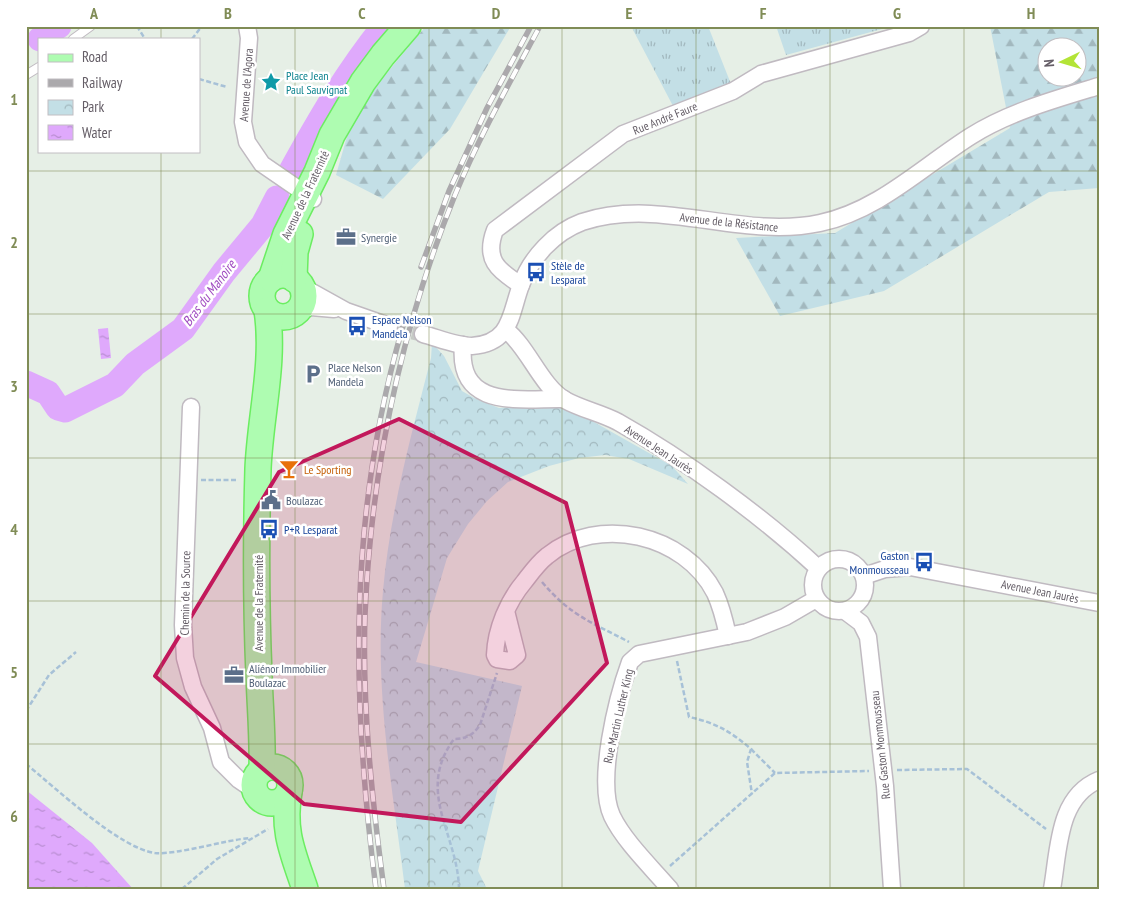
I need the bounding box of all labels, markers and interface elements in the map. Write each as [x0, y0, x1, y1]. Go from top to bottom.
text: A [89, 3, 99, 23]
text: B [224, 3, 232, 23]
text: C [358, 3, 366, 23]
text: D [492, 3, 501, 23]
text: E [626, 3, 633, 23]
text: F [760, 3, 767, 23]
text: G [893, 3, 901, 23]
text: H [1027, 3, 1035, 23]
legend [38, 38, 200, 152]
north arrow [1038, 38, 1088, 88]
text: Road [82, 47, 108, 66]
street label: Avenue de l'Agora [236, 48, 256, 122]
text: N [1040, 59, 1058, 68]
place label: Place Jean Paul Sauvignat [286, 68, 348, 97]
place icon: Place Jean Paul Sauvignat [260, 71, 282, 93]
text: Railway [82, 73, 123, 92]
text: 1 [10, 89, 18, 109]
text: Park [82, 97, 104, 116]
street label: Rue André Faure [631, 98, 700, 138]
text: Water [82, 123, 113, 142]
street label: Avenue de la Fraternité [278, 148, 332, 242]
street label: Avenue de la Résistance [679, 209, 779, 235]
office icon: Synergie [335, 226, 357, 248]
place label: Synergie [361, 230, 397, 245]
text: 2 [10, 232, 18, 252]
water label: Bras du Manoire [178, 255, 240, 330]
place label: Stèle de Lesparat [551, 258, 587, 287]
bus stop icon: Stèle de Lesparat [525, 261, 547, 283]
place label: Espace Nelson Mandela [372, 312, 432, 341]
bus stop icon: Espace Nelson Mandela [346, 315, 368, 337]
place label: Place Nelson Mandela [328, 360, 381, 389]
parking icon: Place Nelson Mandela [302, 363, 324, 385]
text: 3 [10, 376, 18, 396]
street label: Avenue Jean Jaurès [622, 421, 696, 477]
bar icon: Le Sporting [278, 458, 300, 480]
place label: Le Sporting [304, 462, 351, 477]
public building icon: Boulazac [260, 489, 282, 511]
place label: Boulazac [286, 493, 324, 508]
bus stop icon: P+R Lesparat [258, 518, 280, 540]
text: 4 [10, 519, 18, 539]
place label: P+R Lesparat [284, 522, 338, 537]
place label: Gaston Monmousseau [850, 548, 909, 577]
street label: Chemin de la Source [177, 551, 193, 635]
bus stop icon: Gaston Monmousseau [913, 551, 935, 573]
street label: Avenue de la Fraternité [251, 555, 266, 651]
street label: Avenue Jean Jaurès [1000, 576, 1080, 606]
place label: Aliénor Immobilier Boulazac [249, 661, 327, 690]
text: 5 [10, 662, 18, 682]
office icon: Aliénor Immobilier Boulazac [223, 664, 245, 686]
street label: Rue Martin Luther King [600, 667, 636, 765]
street label: Rue Gaston Monmousseau [867, 690, 893, 800]
text: 6 [10, 806, 18, 826]

